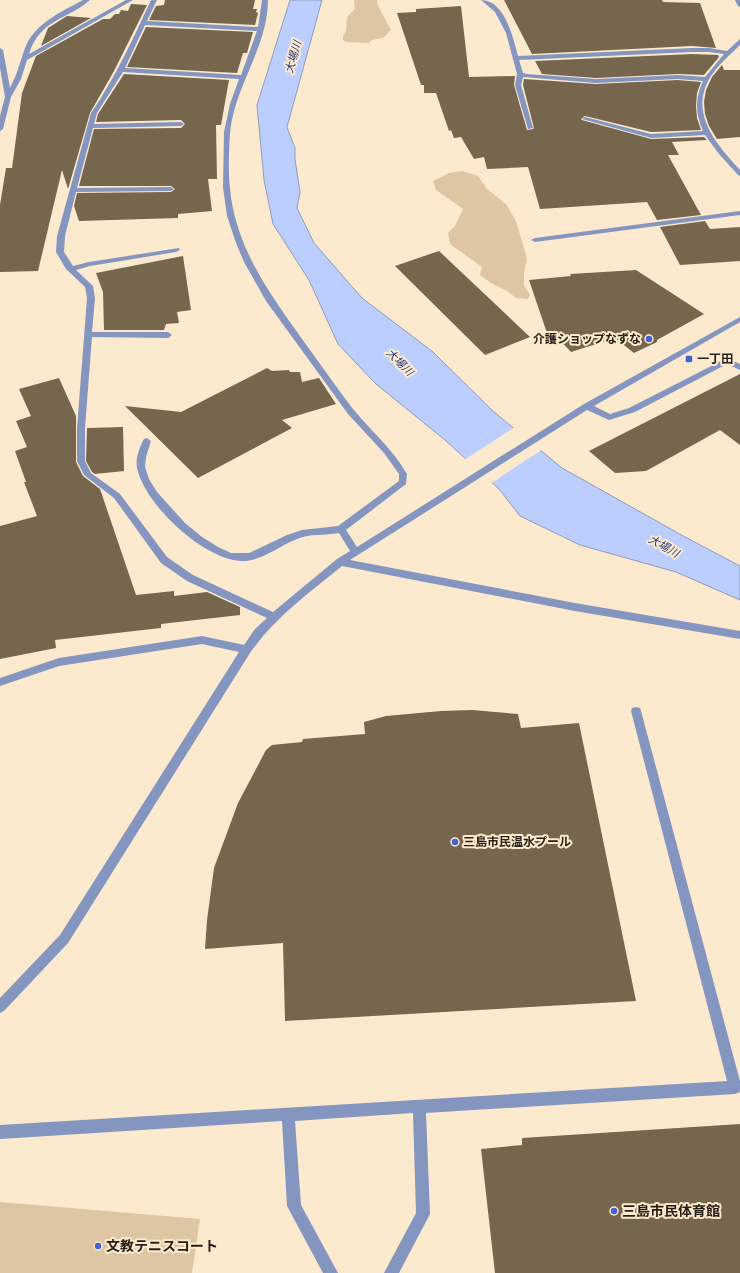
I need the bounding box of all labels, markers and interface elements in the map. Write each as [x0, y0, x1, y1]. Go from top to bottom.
water label: 大場川 [283, 39, 305, 75]
place label: 介護ショップなずな [533, 332, 641, 346]
marker: 介護ショップなずな [644, 334, 654, 344]
water label: 大場川 [383, 346, 417, 379]
place label: 一丁田 [697, 352, 733, 366]
marker: 一丁田 [684, 354, 694, 364]
water label: 大場川 [646, 533, 682, 561]
place label: 三島市民温水プール [463, 835, 571, 849]
marker: 三島市民温水プール [450, 837, 460, 847]
place label: 三島市民体育館 [622, 1203, 720, 1219]
marker: 三島市民体育館 [609, 1206, 619, 1216]
place label: 文教テニスコート [106, 1238, 218, 1254]
marker: 文教テニスコート [93, 1241, 103, 1251]

